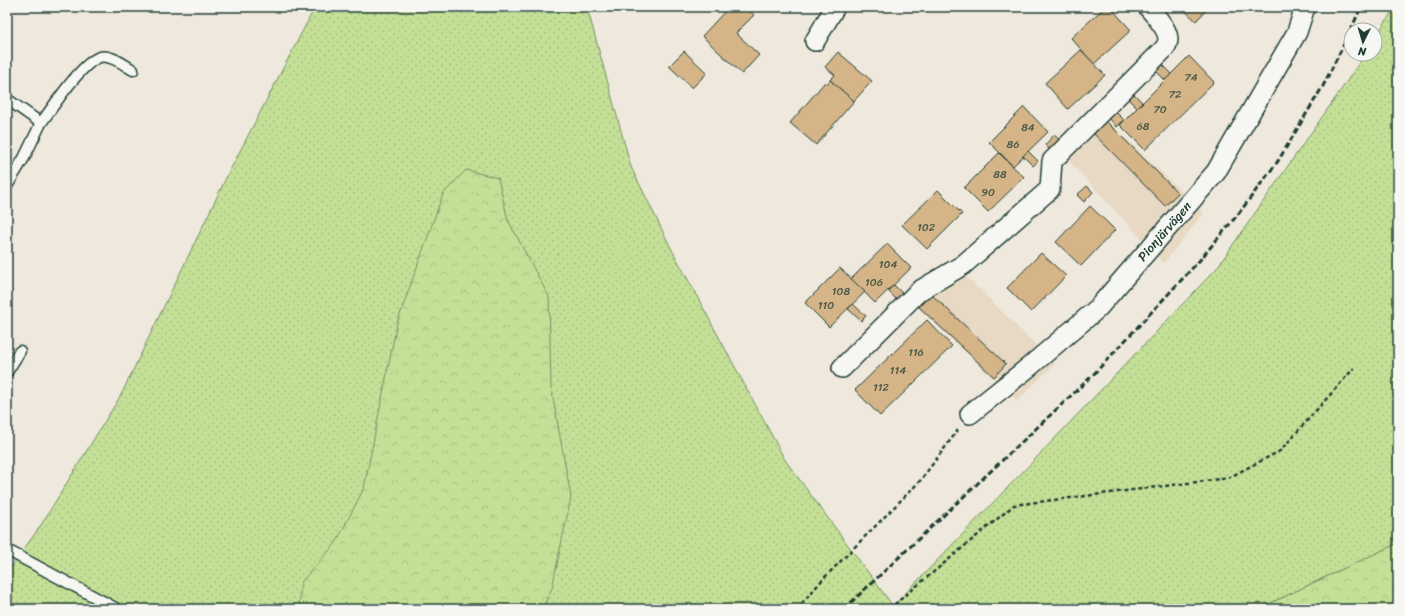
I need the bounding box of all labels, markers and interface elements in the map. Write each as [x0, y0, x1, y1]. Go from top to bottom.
north arrow [1343, 22, 1383, 62]
text: N [1357, 42, 1368, 61]
house number: 74 [1184, 68, 1198, 87]
house number: 72 [1169, 85, 1182, 104]
house number: 70 [1153, 100, 1167, 119]
house number: 68 [1137, 117, 1150, 136]
house number: 84 [1021, 118, 1035, 137]
house number: 86 [1007, 135, 1019, 154]
house number: 88 [993, 165, 1007, 184]
house number: 90 [981, 183, 995, 202]
street label: Pionjärvägen [1131, 196, 1197, 267]
house number: 102 [917, 218, 936, 237]
house number: 104 [879, 255, 897, 274]
house number: 106 [865, 273, 883, 292]
house number: 108 [832, 282, 851, 301]
house number: 110 [818, 296, 834, 315]
house number: 116 [908, 343, 924, 362]
house number: 114 [890, 361, 906, 380]
house number: 112 [873, 378, 890, 397]

